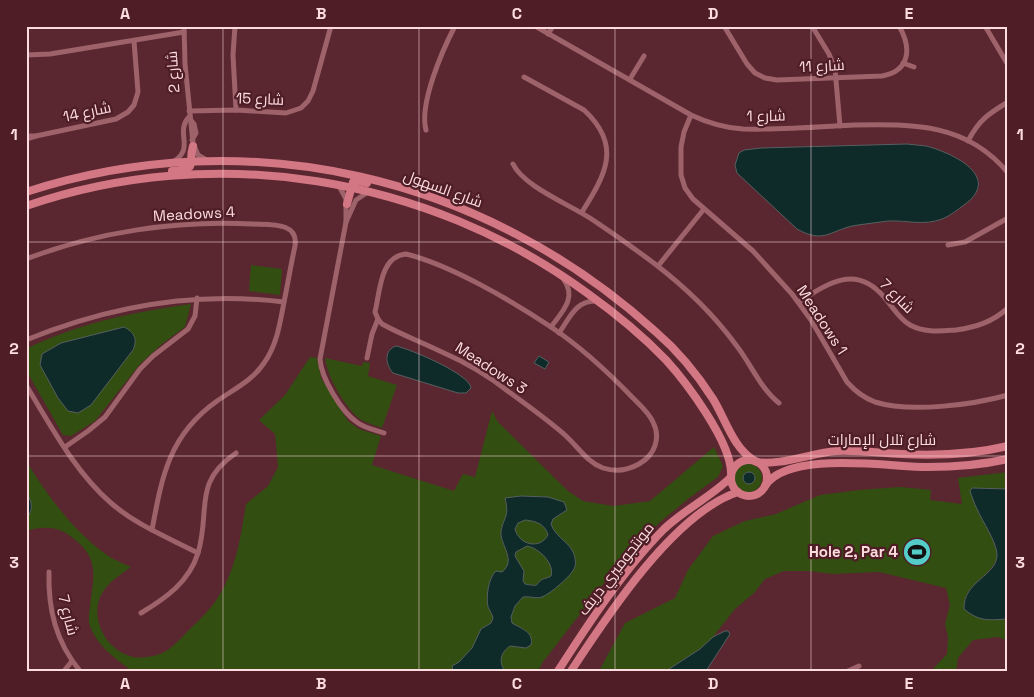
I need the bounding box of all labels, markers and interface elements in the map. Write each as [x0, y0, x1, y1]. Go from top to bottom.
text: A [120, 3, 130, 24]
text: B [316, 3, 326, 24]
text: C [512, 3, 522, 24]
text: D [708, 3, 718, 24]
text: E [905, 3, 914, 24]
street label: شارع 2 [162, 50, 185, 94]
street label: شارع 11 [799, 55, 845, 78]
street label: شارع 15 [236, 88, 284, 111]
street label: شارع 14 [61, 97, 113, 128]
street label: شارع 1 [746, 106, 786, 127]
text: 1 [10, 124, 18, 145]
text: 1 [1016, 124, 1024, 145]
street label: شارع السهول [400, 165, 485, 213]
street label: Meadows 4 [152, 202, 235, 225]
street label: شارع 7 [875, 274, 919, 318]
street label: Meadows 1 [793, 281, 852, 358]
street label: Meadows 3 [452, 337, 531, 398]
text: 2 [9, 338, 19, 359]
text: 2 [1015, 338, 1025, 359]
street label: شارع تلال الإمارات [828, 430, 936, 451]
street label: مونتجوميري دريف [573, 519, 660, 621]
sports icon: Hole 2, Par 4 [902, 537, 932, 567]
place label: Hole 2, Par 4 [809, 542, 898, 561]
text: 3 [9, 552, 19, 573]
text: 3 [1015, 552, 1025, 573]
street label: شارع 7 [52, 593, 83, 638]
text: A [120, 673, 130, 694]
text: B [316, 673, 326, 694]
text: C [512, 673, 522, 694]
text: D [708, 673, 718, 694]
text: E [905, 673, 914, 694]

